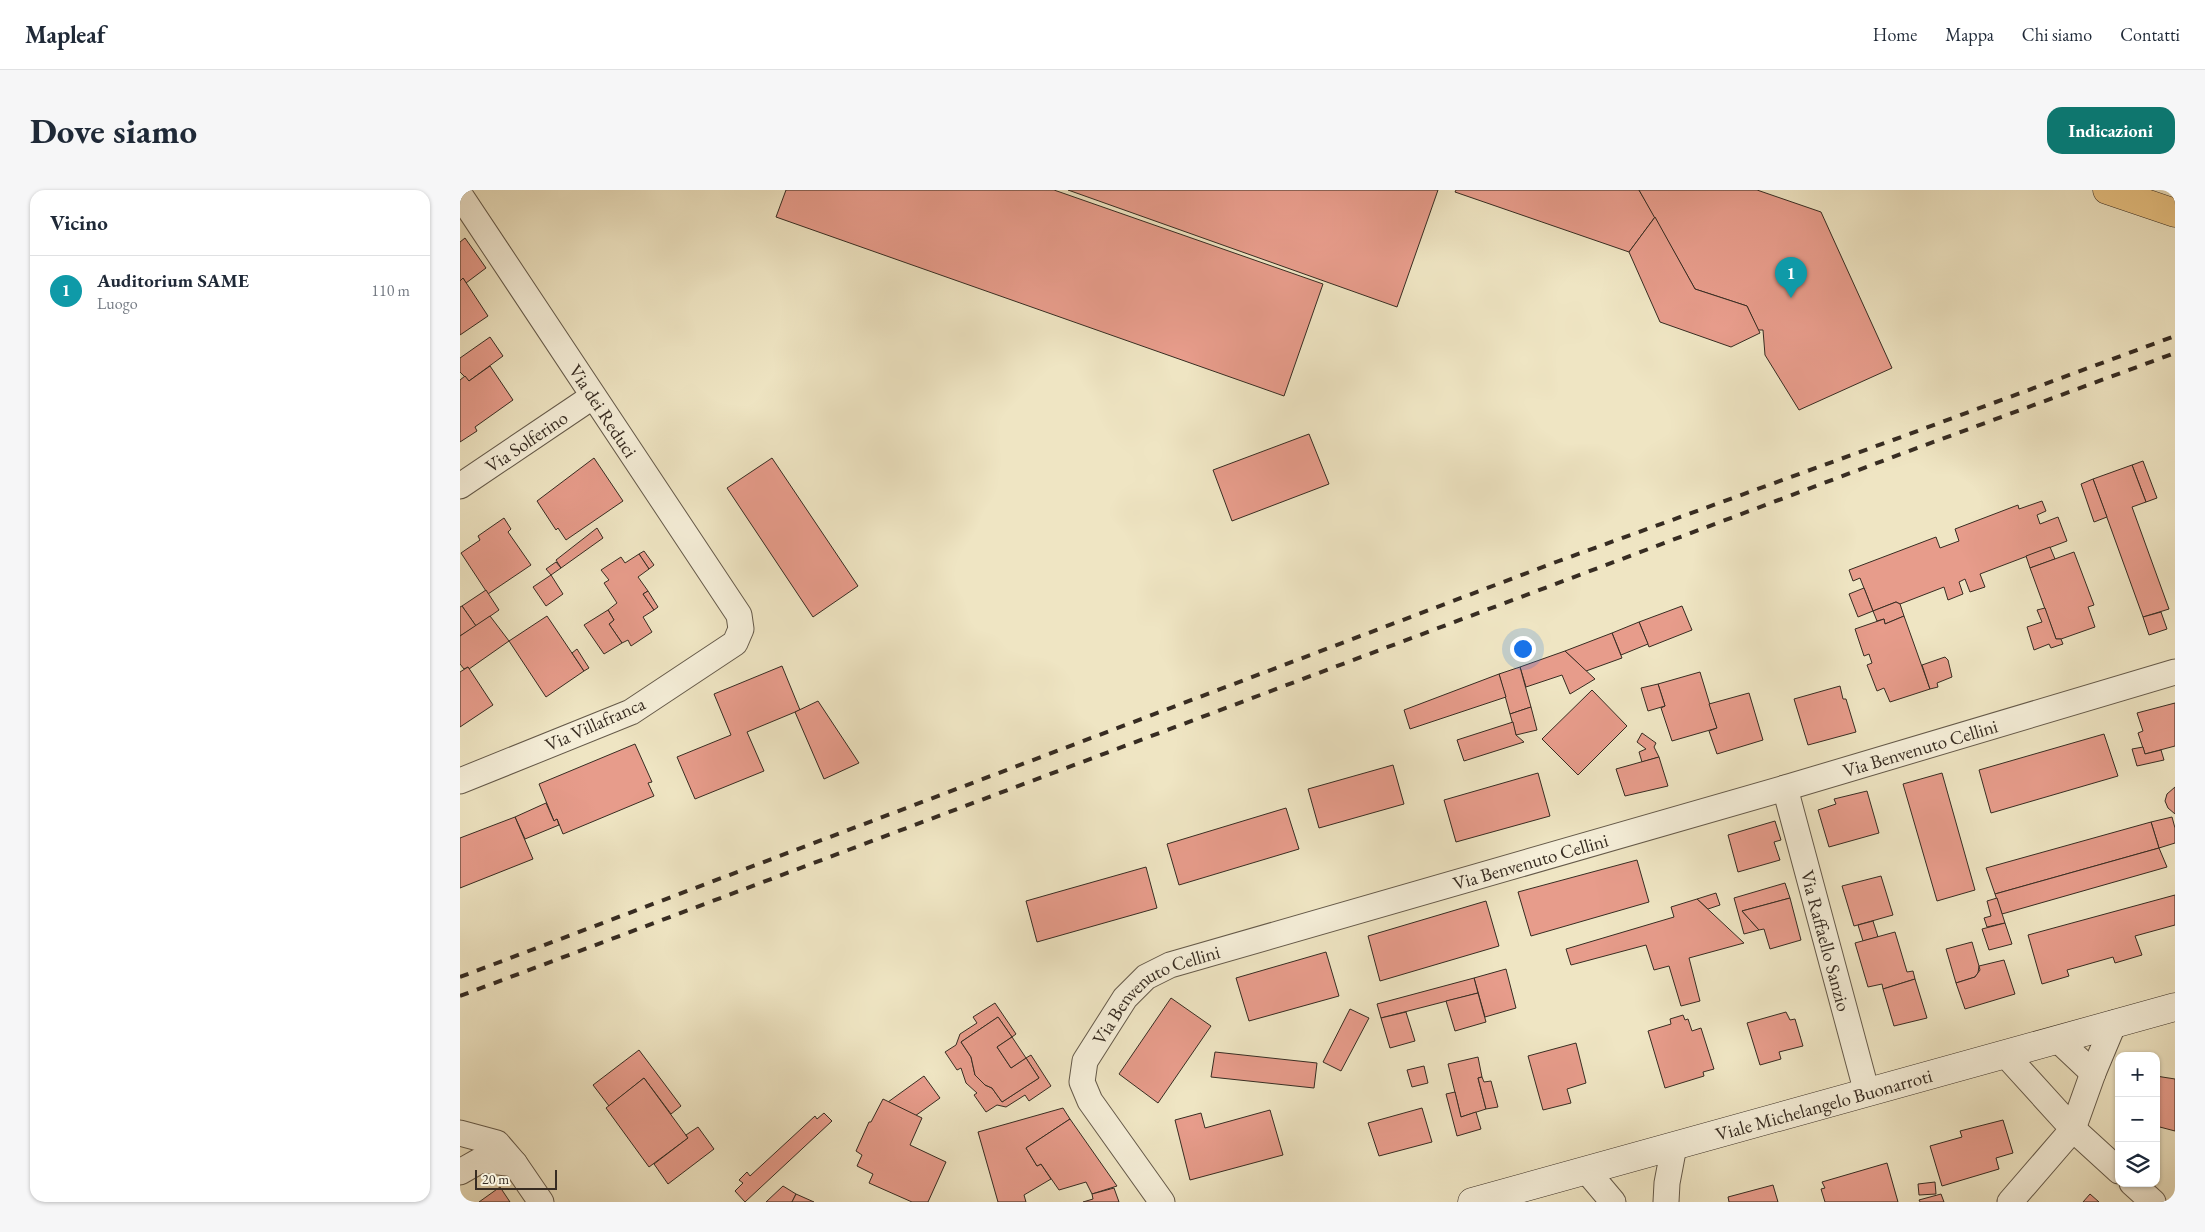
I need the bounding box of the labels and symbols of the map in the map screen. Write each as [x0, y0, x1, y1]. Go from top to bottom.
pin: 1 [1775, 257, 1807, 298]
street label: Via dei Reduci [563, 359, 643, 462]
street label: Via Solferino [480, 405, 572, 478]
your location [1510, 636, 1536, 662]
street label: Via Villafranca [541, 691, 649, 757]
street label: Via Benvenuto Cellini [1840, 713, 2001, 783]
street label: Via Benvenuto Cellini [1450, 827, 1611, 896]
street label: Via Raffaello Sanzio [1795, 867, 1857, 1014]
street label: Via Benvenuto Cellini [1086, 939, 1223, 1049]
street label: Viale Michelangelo Buonarroti [1713, 1062, 1935, 1146]
scale bar [475, 1167, 558, 1190]

